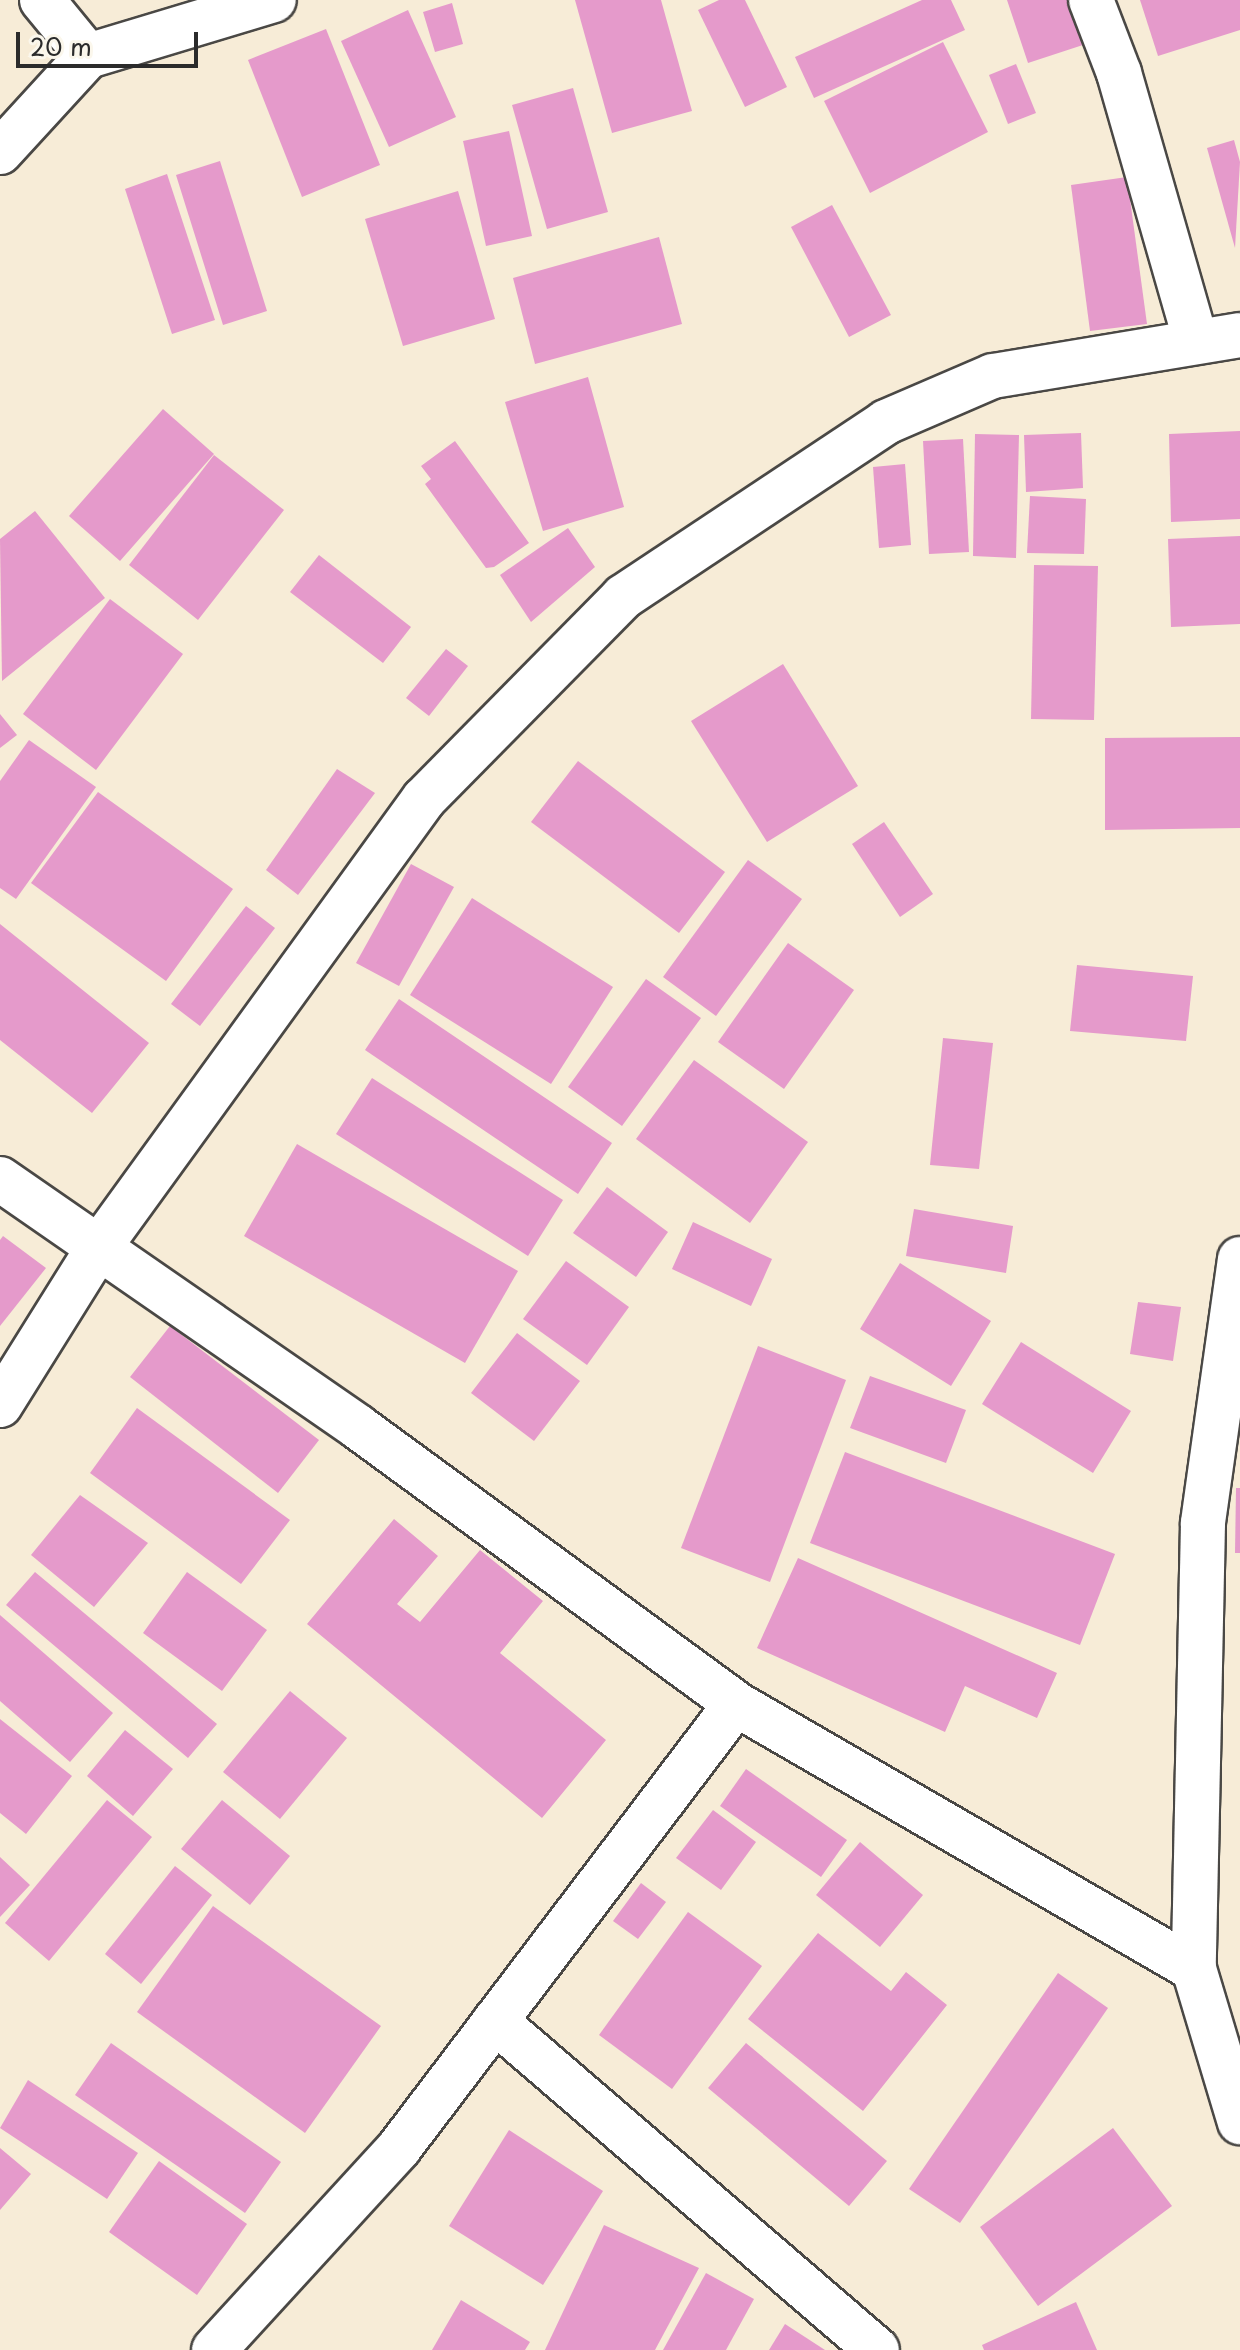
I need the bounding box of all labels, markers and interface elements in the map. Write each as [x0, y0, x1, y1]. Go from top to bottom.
scale bar [20, 16, 202, 66]
text: 20 m [30, 28, 92, 64]

